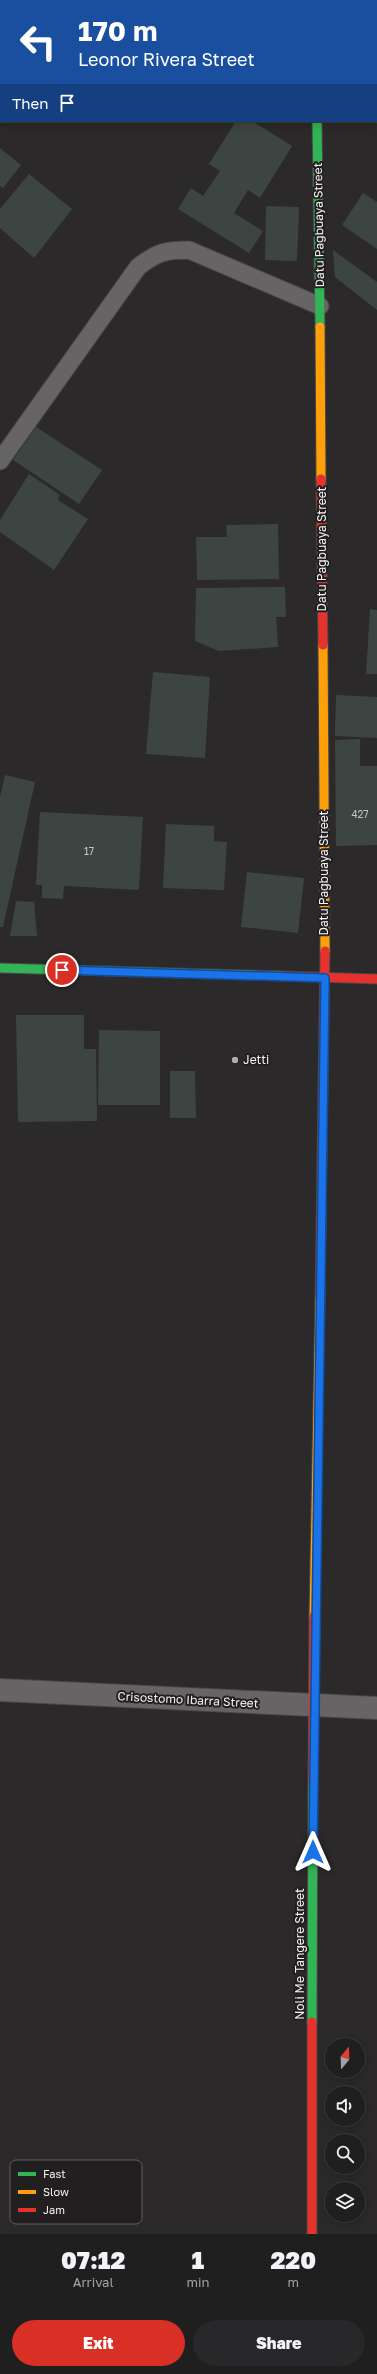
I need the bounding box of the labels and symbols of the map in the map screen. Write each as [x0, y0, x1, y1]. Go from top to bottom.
street label: Datu Pagbuaya Street [310, 162, 327, 288]
street label: Datu Pagbuaya Street [314, 486, 329, 611]
house number: 427 [351, 808, 369, 820]
street label: Datu Pagbuaya Street [316, 810, 331, 935]
house number: 17 [84, 845, 94, 857]
pin [45, 953, 79, 987]
place label: Jetti [243, 1052, 269, 1067]
marker: Jetti [230, 1055, 240, 1065]
street label: Crisostomo Ibarra Street [117, 1688, 259, 1711]
position arrow [292, 1831, 334, 1873]
street label: Noli Me Tangere Street [292, 1888, 307, 2020]
north arrow [325, 2038, 365, 2078]
legend [10, 2160, 142, 2224]
text: Fast [43, 2167, 66, 2180]
text: Slow [43, 2185, 69, 2198]
text: Jam [43, 2203, 65, 2216]

